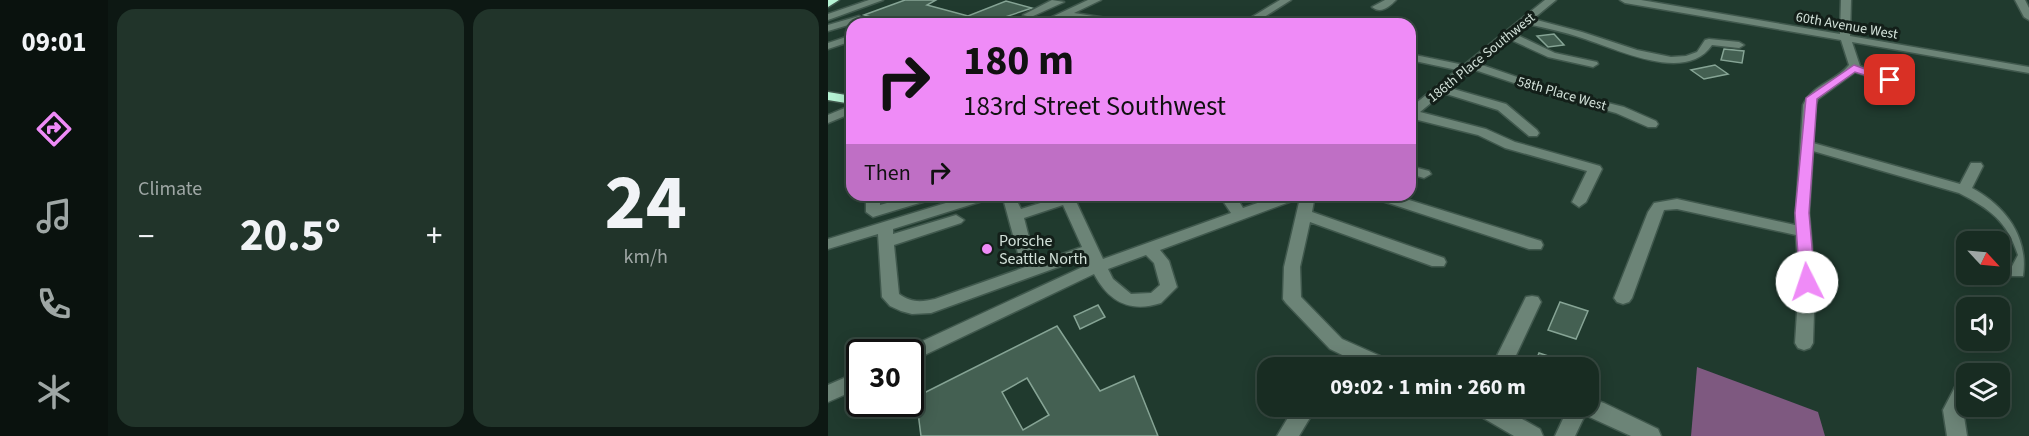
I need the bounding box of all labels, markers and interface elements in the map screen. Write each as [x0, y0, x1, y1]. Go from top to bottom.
street label: 60th Avenue West [1794, 7, 1900, 45]
street label: 186th Place Southwest [1424, 8, 1540, 107]
text: 09:01 [21, 23, 87, 62]
text: 180 m [963, 31, 1074, 91]
icon: right [864, 42, 942, 120]
pin [1864, 54, 1915, 105]
icon: arrive [1873, 63, 1906, 96]
street label: 58th Place West [1515, 72, 1609, 116]
text: 183rd Street Southwest [963, 87, 1226, 126]
icon: directions [33, 108, 75, 150]
text: 24 [605, 148, 687, 259]
icon: right [923, 156, 956, 189]
text: Then [864, 157, 911, 189]
text: Climate [138, 175, 202, 203]
icon: music [33, 195, 75, 237]
text: 20.5° [240, 204, 341, 268]
text: − [138, 213, 154, 260]
text: + [426, 213, 443, 260]
place label: Porsche Seattle North [999, 230, 1088, 270]
north arrow [1956, 231, 2010, 285]
map controls [1956, 231, 2010, 417]
marker: Porsche Seattle North [980, 242, 994, 256]
text: km/h [624, 243, 668, 271]
position arrow [1775, 250, 1839, 314]
icon: phone [33, 283, 75, 325]
button: sound [1956, 297, 2010, 351]
speed limit sign: 30 [846, 339, 924, 417]
button: layers [1956, 363, 2010, 417]
icon: climate [33, 371, 75, 413]
text: 09:02 · 1 min · 260 m [1330, 371, 1526, 403]

